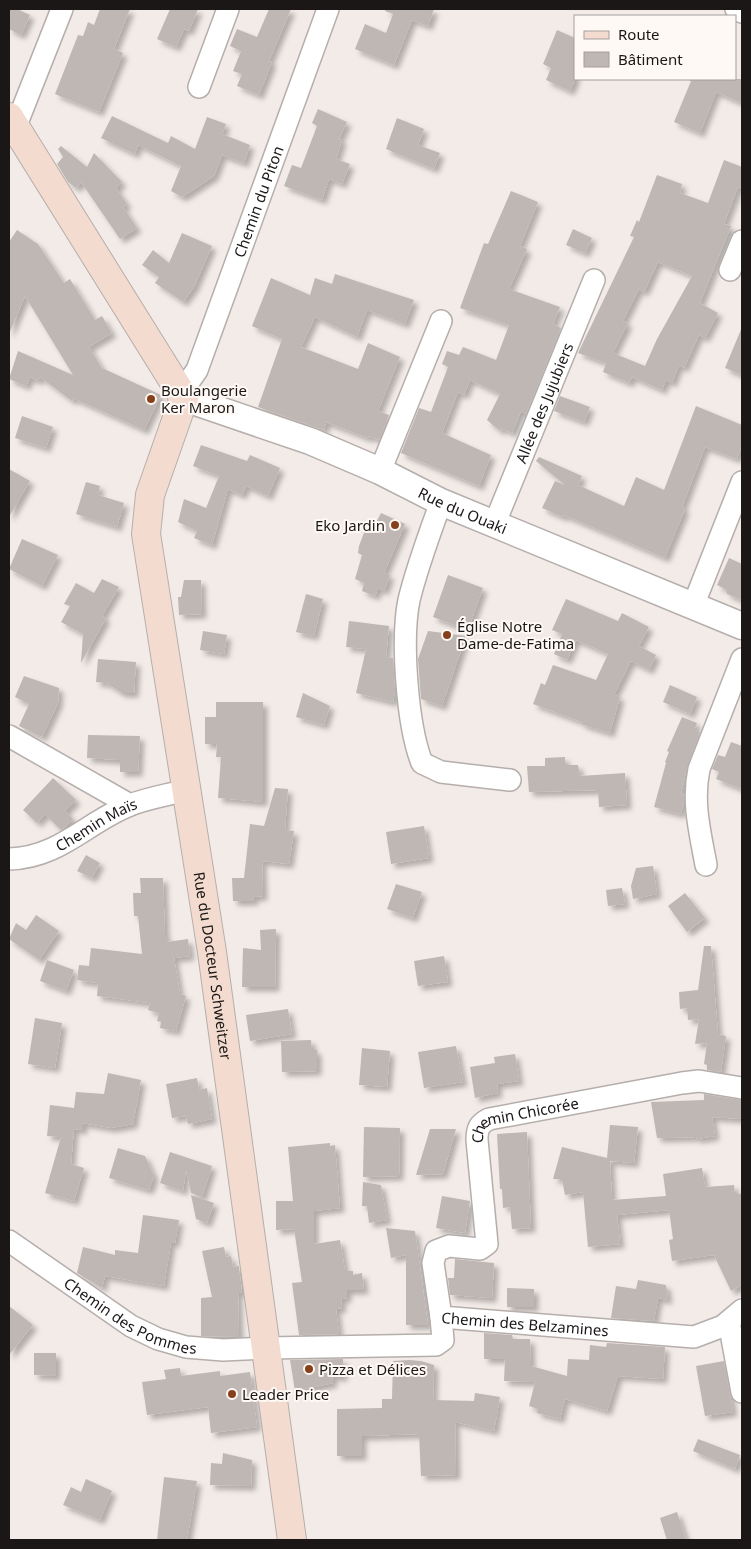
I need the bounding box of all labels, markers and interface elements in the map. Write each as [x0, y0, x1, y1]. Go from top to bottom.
legend [574, 15, 736, 80]
text: Route [618, 24, 660, 44]
text: Bâtiment [618, 49, 683, 69]
street label: Chemin du Piton [229, 143, 288, 260]
street label: Allée des Jujubiers [510, 340, 577, 466]
place label: Boulangerie Ker Maron [161, 380, 247, 417]
marker: Boulangerie Ker Maron [145, 393, 157, 405]
street label: Rue du Ouaki [415, 482, 510, 538]
place label: Eko Jardin [315, 515, 385, 535]
marker: Eko Jardin [389, 519, 401, 531]
place label: Église Notre Dame-de-Fatima [457, 616, 574, 653]
marker: Église Notre Dame-de-Fatima [441, 629, 453, 641]
street label: Chemin Maïs [52, 793, 140, 856]
street label: Rue du Docteur Schweitzer [189, 870, 237, 1061]
street label: Chemin Chicorée [467, 1092, 580, 1143]
street label: Chemin des Pommes [60, 1273, 197, 1358]
street label: Chemin des Belzamines [441, 1307, 609, 1340]
place label: Pizza et Délices [319, 1359, 426, 1379]
marker: Pizza et Délices [303, 1363, 315, 1375]
place label: Leader Price [242, 1384, 329, 1404]
marker: Leader Price [226, 1388, 238, 1400]

